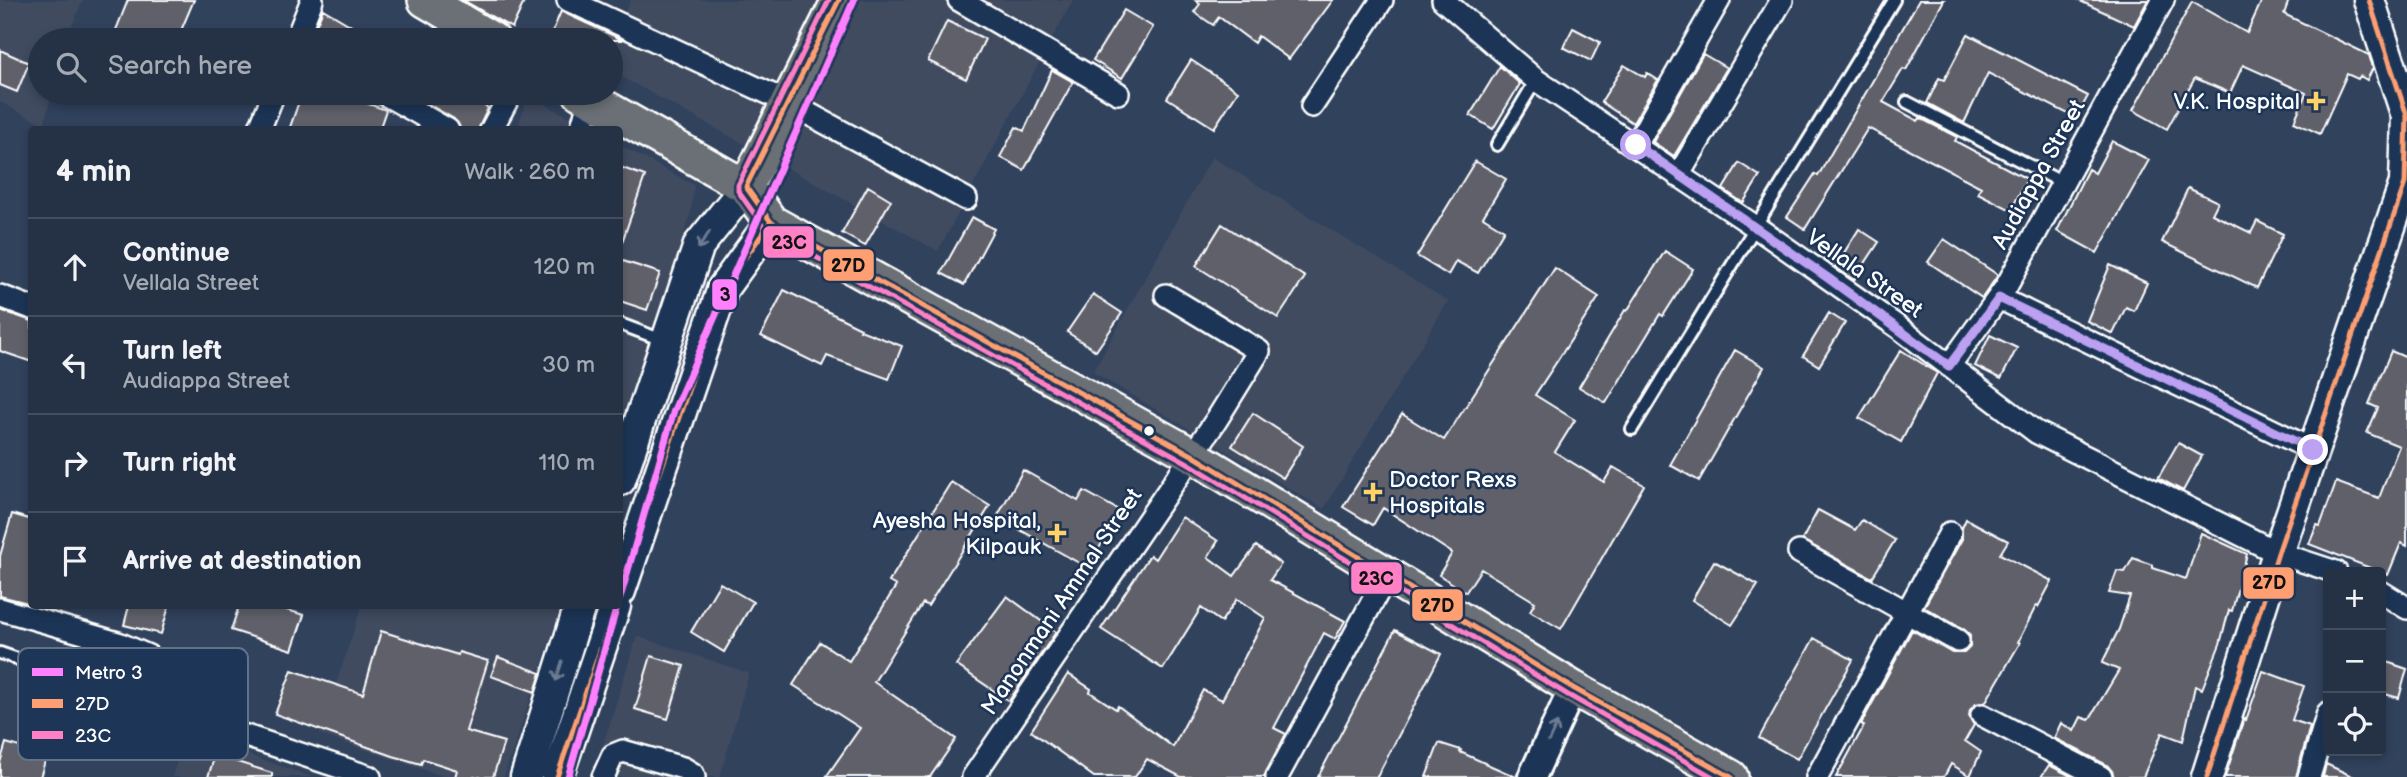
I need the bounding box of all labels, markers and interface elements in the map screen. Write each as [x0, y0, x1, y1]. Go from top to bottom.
search box [28, 28, 623, 105]
icon: search [52, 48, 90, 86]
text: Search here [108, 51, 252, 82]
place label: V.K. Hospital [2174, 88, 2300, 116]
marker: V.K. Hospital [2306, 91, 2326, 111]
street label: Audiappa Street [1986, 95, 2092, 254]
route start [1620, 129, 1651, 160]
text: 4 min [56, 154, 131, 190]
text: Walk · 260 m [465, 158, 595, 186]
street label: Vellala Street [1801, 223, 1928, 324]
line badge: 23C [762, 225, 815, 259]
one-way arrow [696, 230, 711, 249]
text: 23C [771, 232, 807, 255]
text: Continue [123, 238, 230, 269]
icon: ahead [56, 248, 94, 286]
line badge: 27D [822, 248, 875, 282]
text: 120 m [534, 253, 595, 281]
text: 27D [831, 255, 865, 278]
text: Vellala Street [123, 269, 259, 297]
line badge: 3 [711, 278, 738, 311]
text: 3 [719, 284, 731, 307]
text: Turn left [123, 336, 222, 367]
icon: left [56, 346, 94, 384]
text: 30 m [542, 351, 595, 379]
text: Audiappa Street [123, 367, 290, 395]
unlabelled marker [1142, 424, 1156, 438]
route end [2297, 434, 2328, 465]
icon: right [56, 444, 94, 482]
text: Turn right [123, 448, 236, 479]
text: 110 m [538, 449, 595, 477]
place label: Doctor Rexs Hospitals [1389, 466, 1517, 520]
marker: Doctor Rexs Hospitals [1363, 482, 1383, 502]
street label: Manonmani Ammal Street [975, 483, 1148, 720]
place label: Ayesha Hospital, Kilpauk [873, 507, 1042, 561]
marker: Ayesha Hospital, Kilpauk [1047, 523, 1067, 543]
icon: arrive [56, 542, 94, 580]
text: Arrive at destination [123, 546, 362, 577]
line badge: 23C [1350, 561, 1403, 595]
line badge: 27D [2242, 566, 2295, 600]
map controls [2323, 567, 2386, 756]
button: + [2323, 567, 2386, 630]
text: 23C [1358, 568, 1394, 591]
text: 27D [2252, 572, 2286, 595]
line badge: 27D [1411, 588, 1464, 622]
text: 27D [1420, 595, 1454, 618]
button: − [2323, 630, 2386, 693]
legend [18, 648, 248, 760]
one-way arrow [552, 659, 565, 681]
text: Metro 3 [75, 662, 143, 685]
text: 27D [75, 693, 110, 716]
button: locate [2323, 693, 2386, 756]
one-way arrow [1547, 722, 1560, 744]
text: 23C [75, 725, 111, 748]

